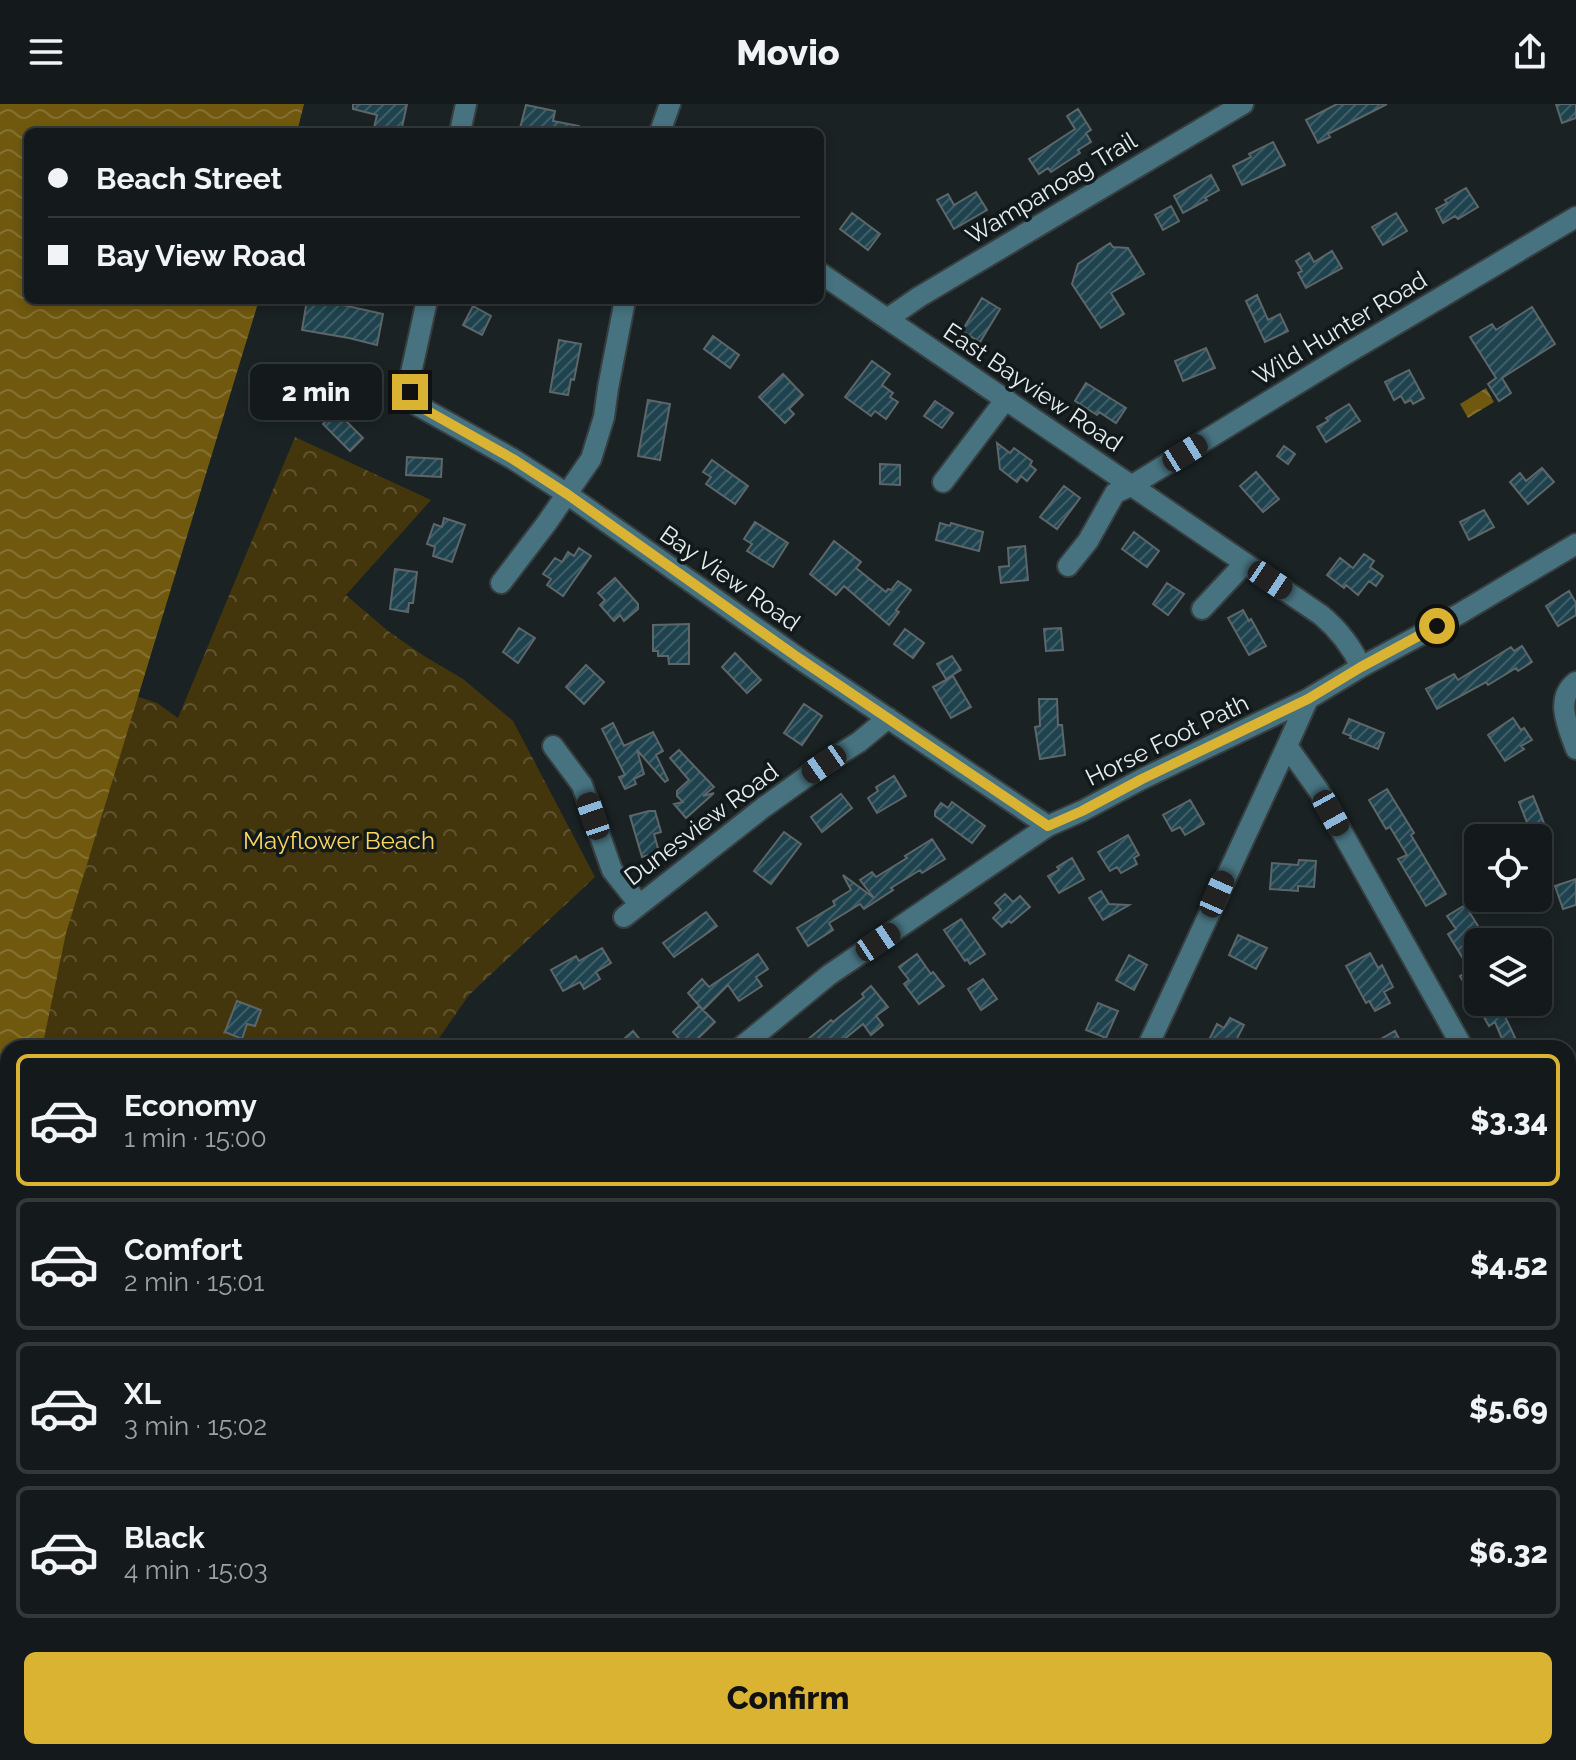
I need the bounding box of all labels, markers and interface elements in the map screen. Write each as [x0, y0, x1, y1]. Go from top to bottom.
icon: menu [24, 30, 68, 74]
icon: share [1508, 30, 1552, 74]
text: Movio [736, 31, 840, 73]
street label: Wampanoag Trail [960, 125, 1142, 250]
text: Beach Street [96, 161, 282, 196]
text: Bay View Road [96, 238, 306, 273]
street label: Wild Hunter Road [1248, 265, 1432, 391]
street label: East Bayview Road [938, 316, 1128, 458]
callout: 2 min [250, 364, 382, 420]
route end [392, 374, 428, 410]
text: 2 min [282, 377, 350, 407]
car [1158, 430, 1212, 476]
street label: Bay View Road [654, 519, 806, 637]
car [1243, 557, 1297, 603]
route start [1419, 608, 1455, 644]
street label: Horse Foot Path [1081, 688, 1253, 792]
car [797, 740, 851, 788]
street label: Dunesview Road [618, 757, 784, 891]
car [1309, 786, 1353, 840]
car [574, 789, 612, 843]
map controls [1464, 824, 1552, 1016]
button: locate [1464, 824, 1552, 912]
park label: Mayflower Beach [243, 826, 435, 855]
car [1196, 867, 1238, 921]
car [851, 919, 905, 965]
button: layers [1464, 928, 1552, 1016]
icon: car [28, 1084, 100, 1156]
text: Economy [124, 1088, 257, 1123]
text: $3.34 [1470, 1103, 1548, 1138]
text: 1 min · 15:00 [124, 1123, 267, 1153]
icon: car [28, 1228, 100, 1300]
text: Comfort [124, 1232, 243, 1267]
text: $4.52 [1470, 1247, 1548, 1282]
text: 2 min · 15:01 [124, 1267, 264, 1297]
icon: car [28, 1372, 100, 1444]
text: XL [124, 1376, 161, 1411]
text: $5.69 [1469, 1391, 1548, 1426]
text: 3 min · 15:02 [124, 1411, 267, 1441]
icon: car [28, 1516, 100, 1588]
text: Black [124, 1520, 205, 1555]
text: $6.32 [1469, 1535, 1548, 1570]
text: 4 min · 15:03 [124, 1555, 268, 1585]
button: Confirm [24, 1652, 1552, 1744]

